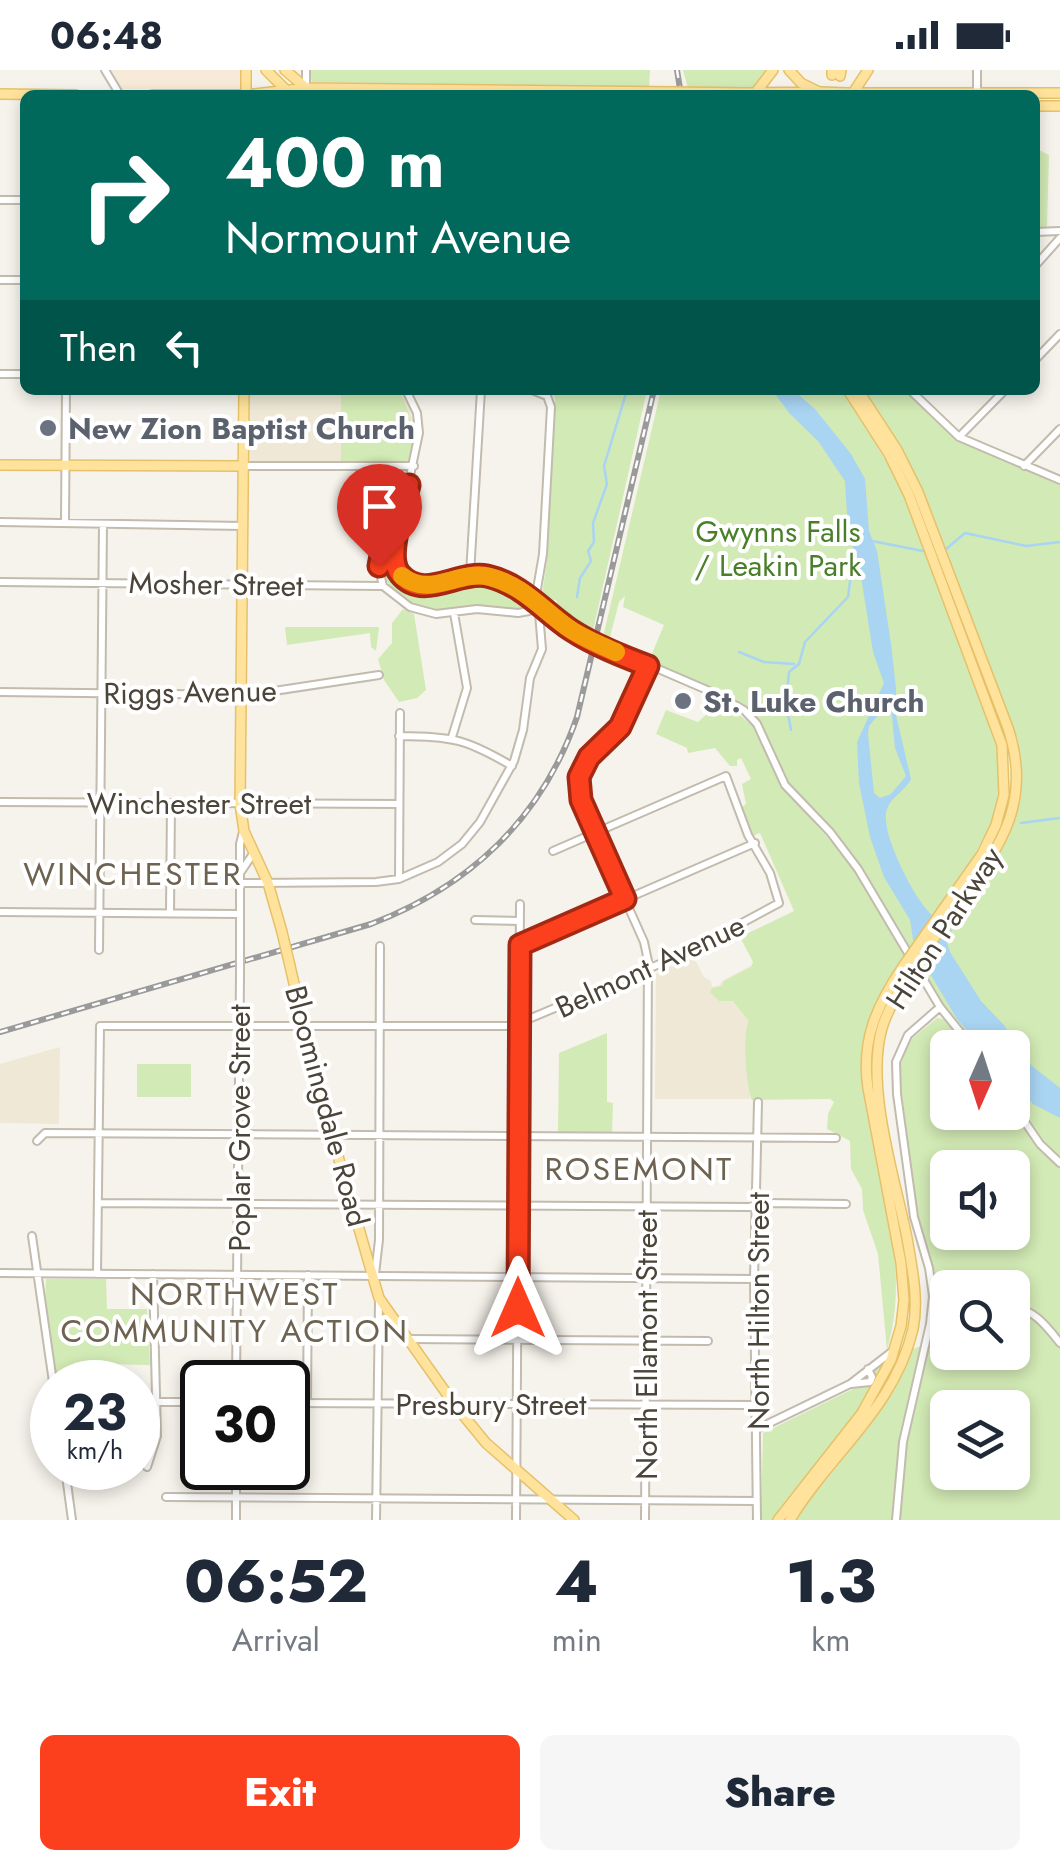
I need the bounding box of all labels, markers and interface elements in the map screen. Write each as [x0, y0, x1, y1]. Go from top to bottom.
text: 06:48 [50, 8, 163, 63]
text: 400 m [225, 112, 445, 213]
icon: right [60, 130, 190, 260]
text: Normount Avenue [225, 205, 571, 270]
text: Then [60, 320, 137, 375]
icon: left [157, 320, 212, 375]
place label: New Zion Baptist Church [68, 407, 415, 450]
marker: New Zion Baptist Church [37, 417, 59, 439]
pin [337, 464, 422, 567]
icon: arrive [352, 479, 407, 534]
park label: Gwynns Falls / Leakin Park [694, 510, 862, 587]
street label: Mosher Street [128, 561, 305, 607]
street label: Riggs Avenue [103, 669, 277, 715]
place label: St. Luke Church [703, 680, 925, 723]
marker: St. Luke Church [672, 690, 694, 712]
street label: Winchester Street [87, 782, 312, 825]
street label: Hilton Parkway [875, 838, 1013, 1018]
district label: WINCHESTER [23, 851, 243, 897]
street label: Belmont Avenue [548, 903, 752, 1029]
street label: Bloomingdale Road [274, 981, 380, 1231]
street label: Poplar Grove Street [218, 1003, 261, 1252]
north arrow [930, 1030, 1030, 1130]
map controls [930, 1030, 1030, 1490]
district label: ROSEMONT [544, 1146, 734, 1192]
button: sound [930, 1150, 1030, 1250]
street label: North Hilton Street [737, 1191, 780, 1430]
street label: North Ellamont Street [625, 1209, 668, 1480]
position arrow [466, 1256, 570, 1360]
button: search [930, 1270, 1030, 1370]
district label: NORTHWEST COMMUNITY ACTION [60, 1271, 410, 1354]
speed limit sign: 30 [180, 1360, 310, 1490]
text: 23 [63, 1376, 127, 1449]
street label: Presbury Street [395, 1383, 587, 1426]
button: layers [930, 1390, 1030, 1490]
text: km/h [67, 1432, 123, 1468]
text: 06:52 [184, 1538, 368, 1625]
text: 4 [555, 1538, 599, 1625]
text: 1.3 [786, 1538, 876, 1625]
text: Arrival [232, 1617, 320, 1663]
text: min [552, 1617, 602, 1663]
text: km [811, 1617, 850, 1663]
button: Exit [40, 1735, 520, 1850]
button: Share [540, 1735, 1020, 1850]

